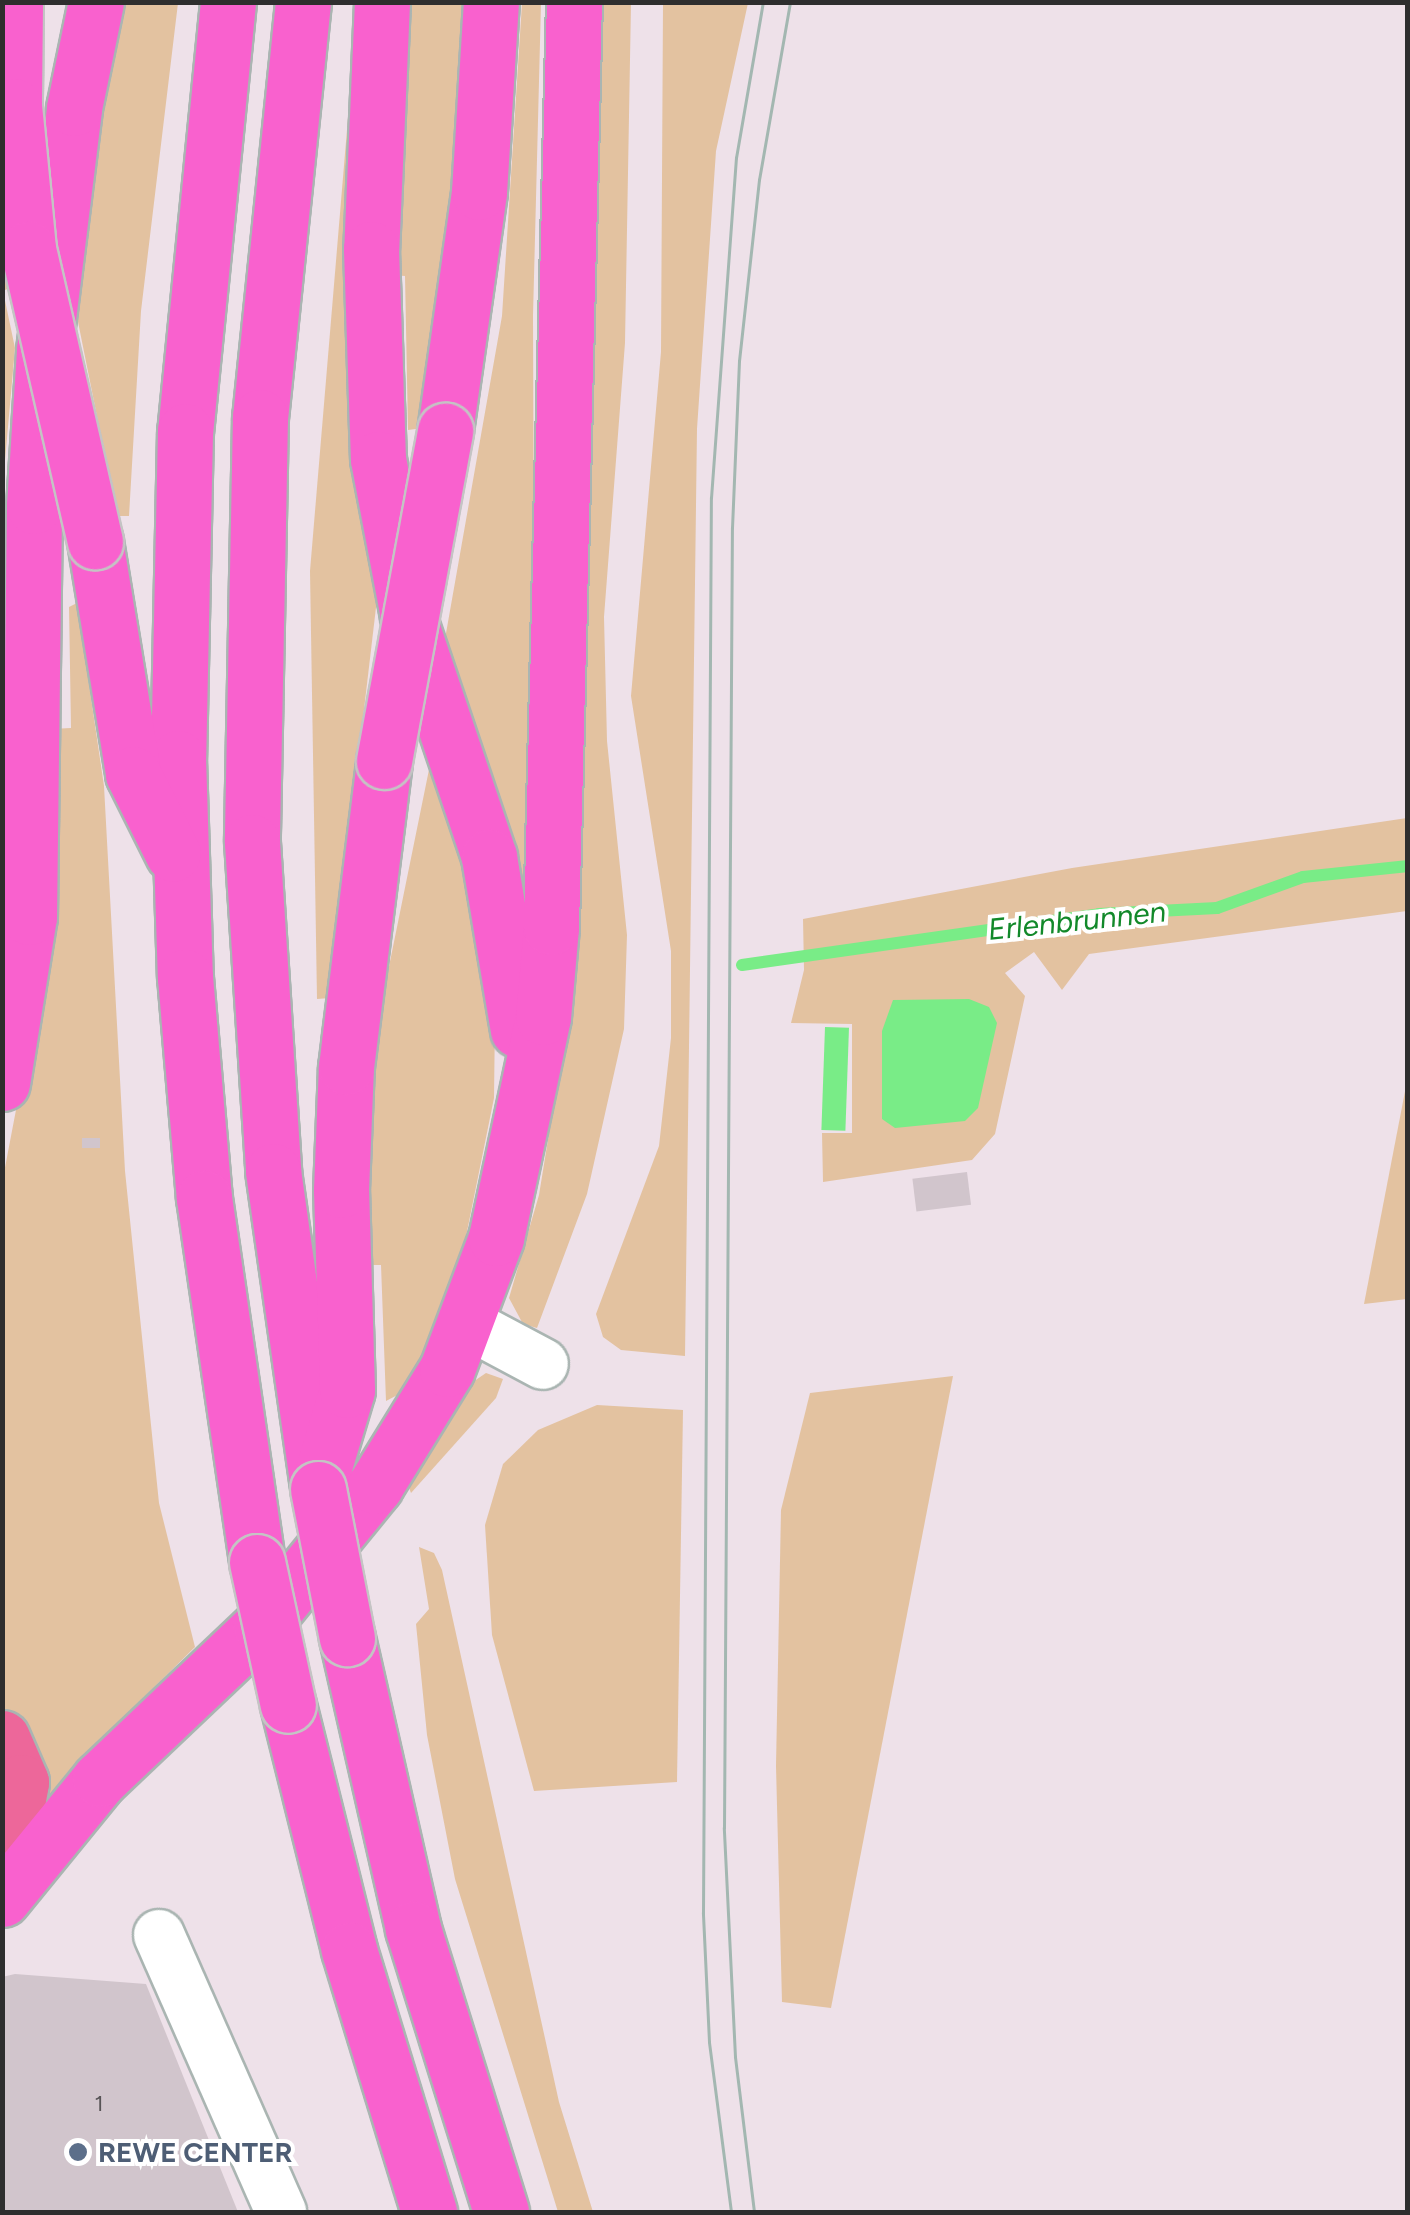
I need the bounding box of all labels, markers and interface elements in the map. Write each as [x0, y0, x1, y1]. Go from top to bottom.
water label: Erlenbrunnen [986, 894, 1168, 948]
house number: 1 [94, 2091, 104, 2117]
place label: REWE CENTER [98, 2135, 293, 2169]
marker: REWE CENTER [67, 2141, 89, 2163]

